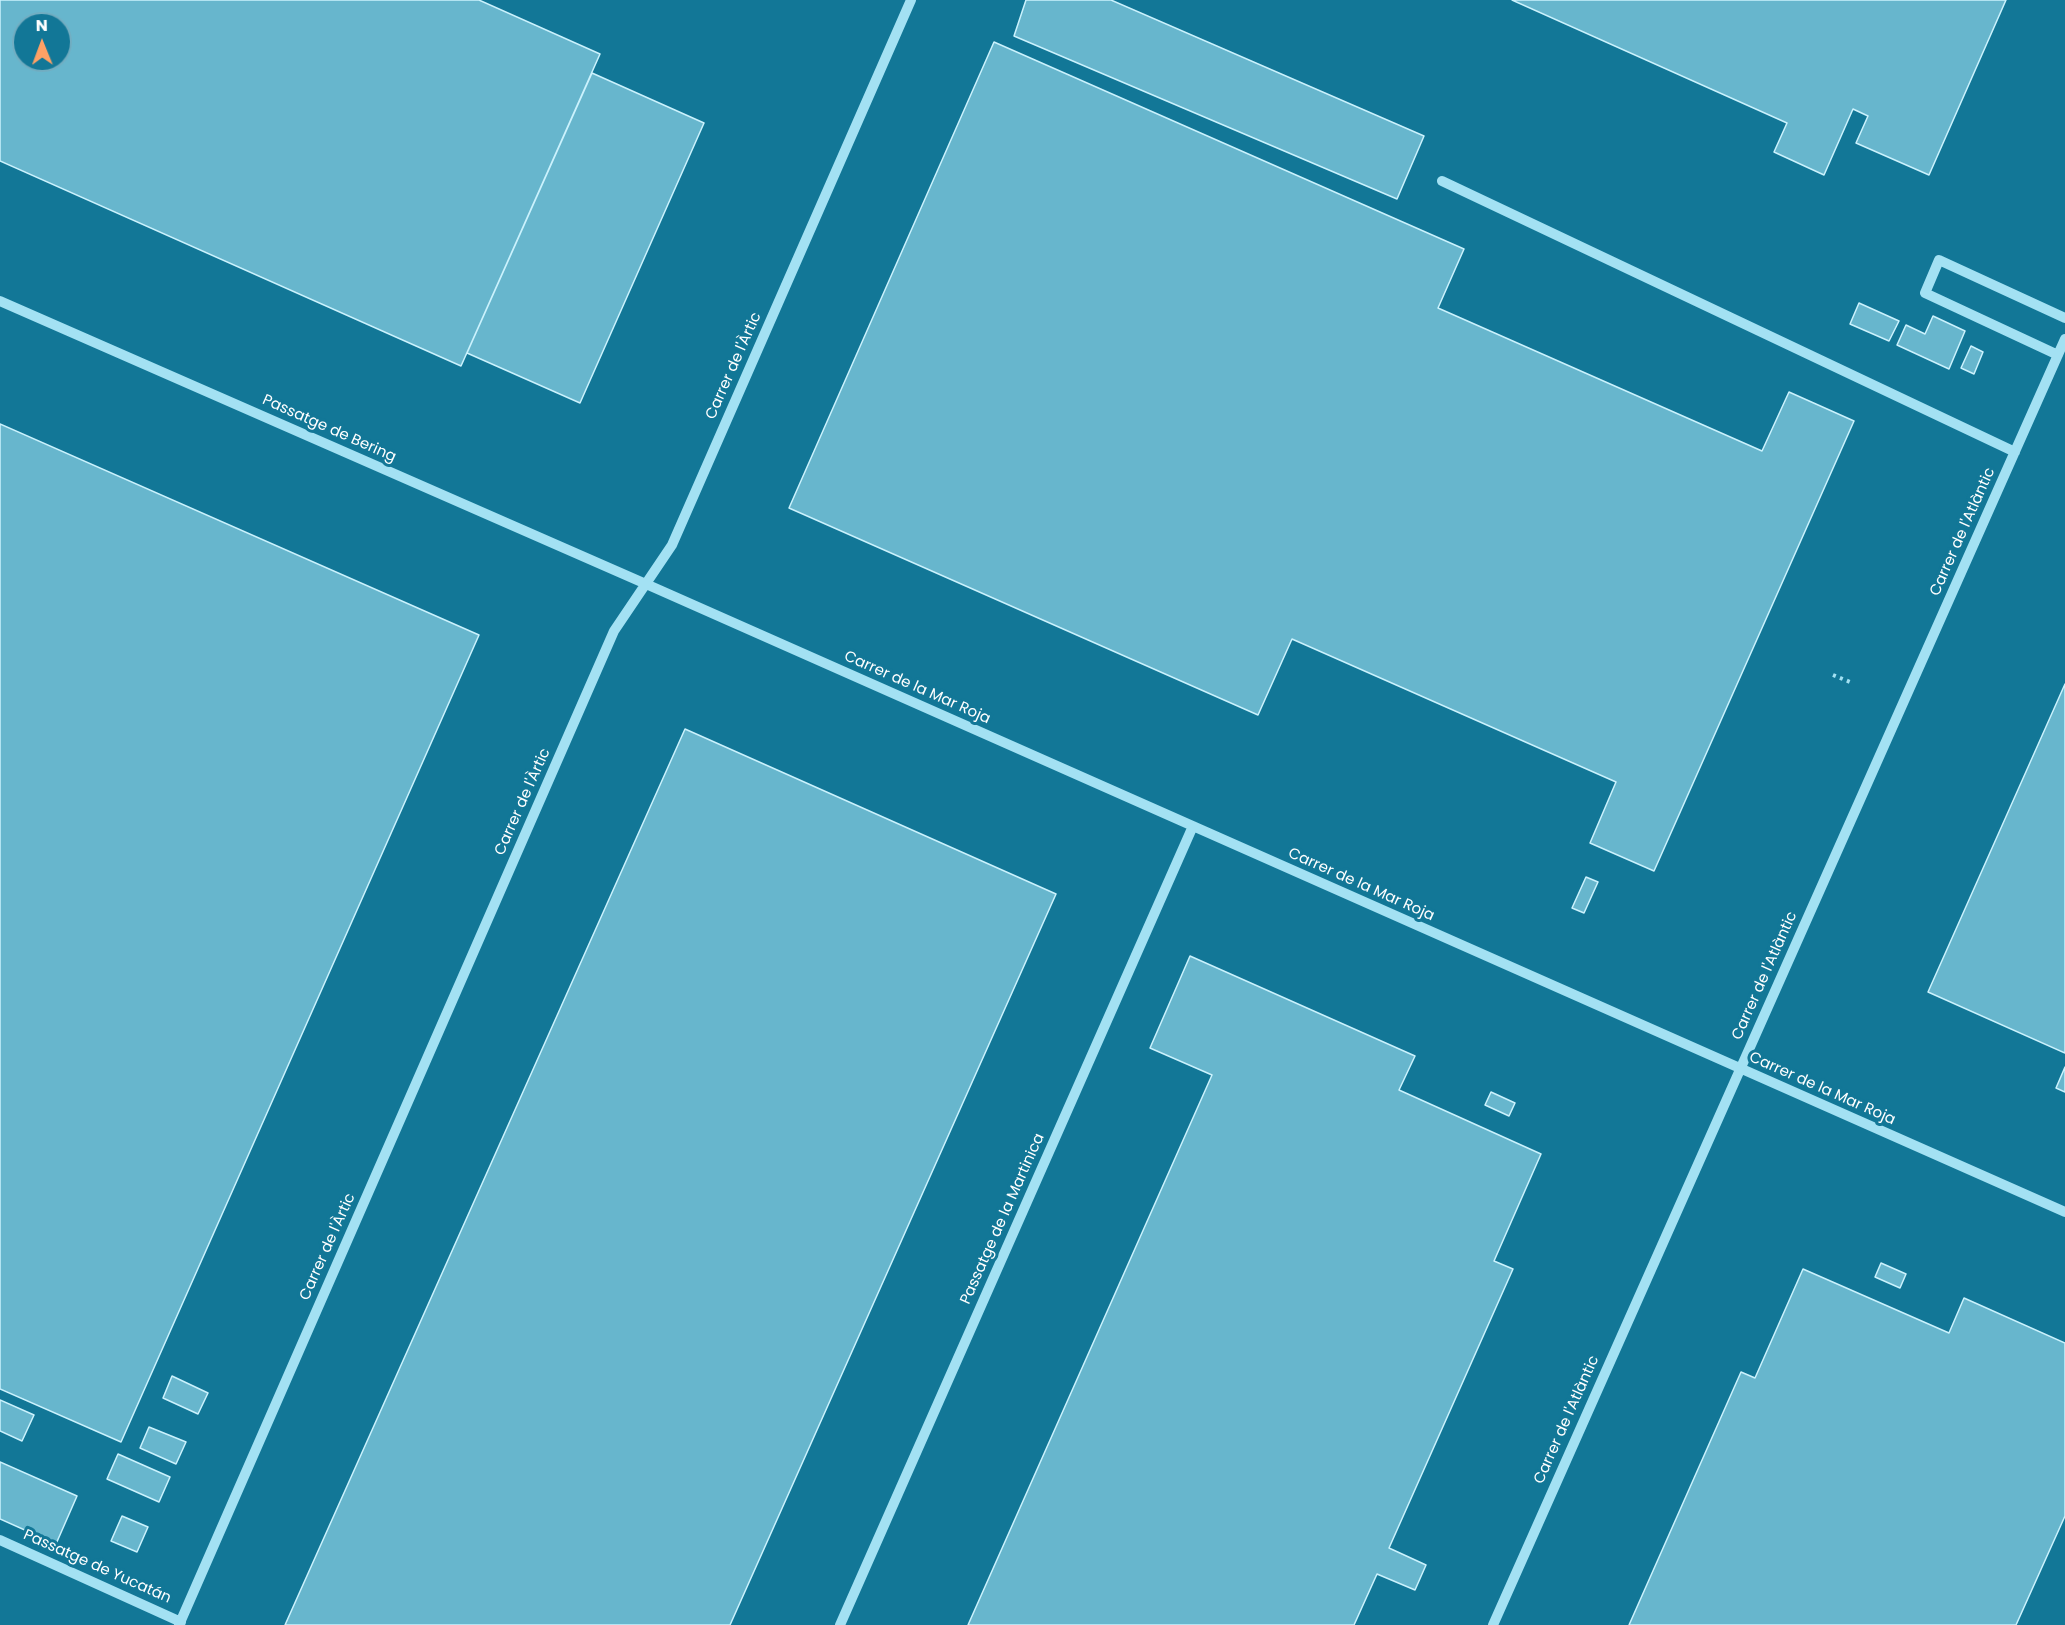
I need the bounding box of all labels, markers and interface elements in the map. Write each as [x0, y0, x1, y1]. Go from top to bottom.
north arrow [12, 12, 72, 72]
text: N [35, 14, 48, 37]
street label: Carrer de l'Àrtic [702, 310, 766, 422]
street label: Passatge de Bering [259, 391, 399, 467]
street label: Carrer de l'Atlàntic [1927, 465, 1999, 599]
street label: Carrer de la Mar Roja [841, 648, 993, 728]
street label: Carrer de l'Àrtic [491, 746, 555, 858]
street label: Carrer de la Mar Roja [1285, 845, 1437, 925]
street label: Carrer de l'Atlàntic [1729, 909, 1801, 1043]
street label: Carrer de la Mar Roja [1746, 1049, 1898, 1129]
street label: Passatge de la Martinica [957, 1131, 1049, 1307]
street label: Carrer de l'Àrtic [296, 1191, 360, 1303]
street label: Carrer de l'Atlàntic [1531, 1353, 1603, 1487]
street label: Passatge de Yucatán [20, 1526, 174, 1608]

